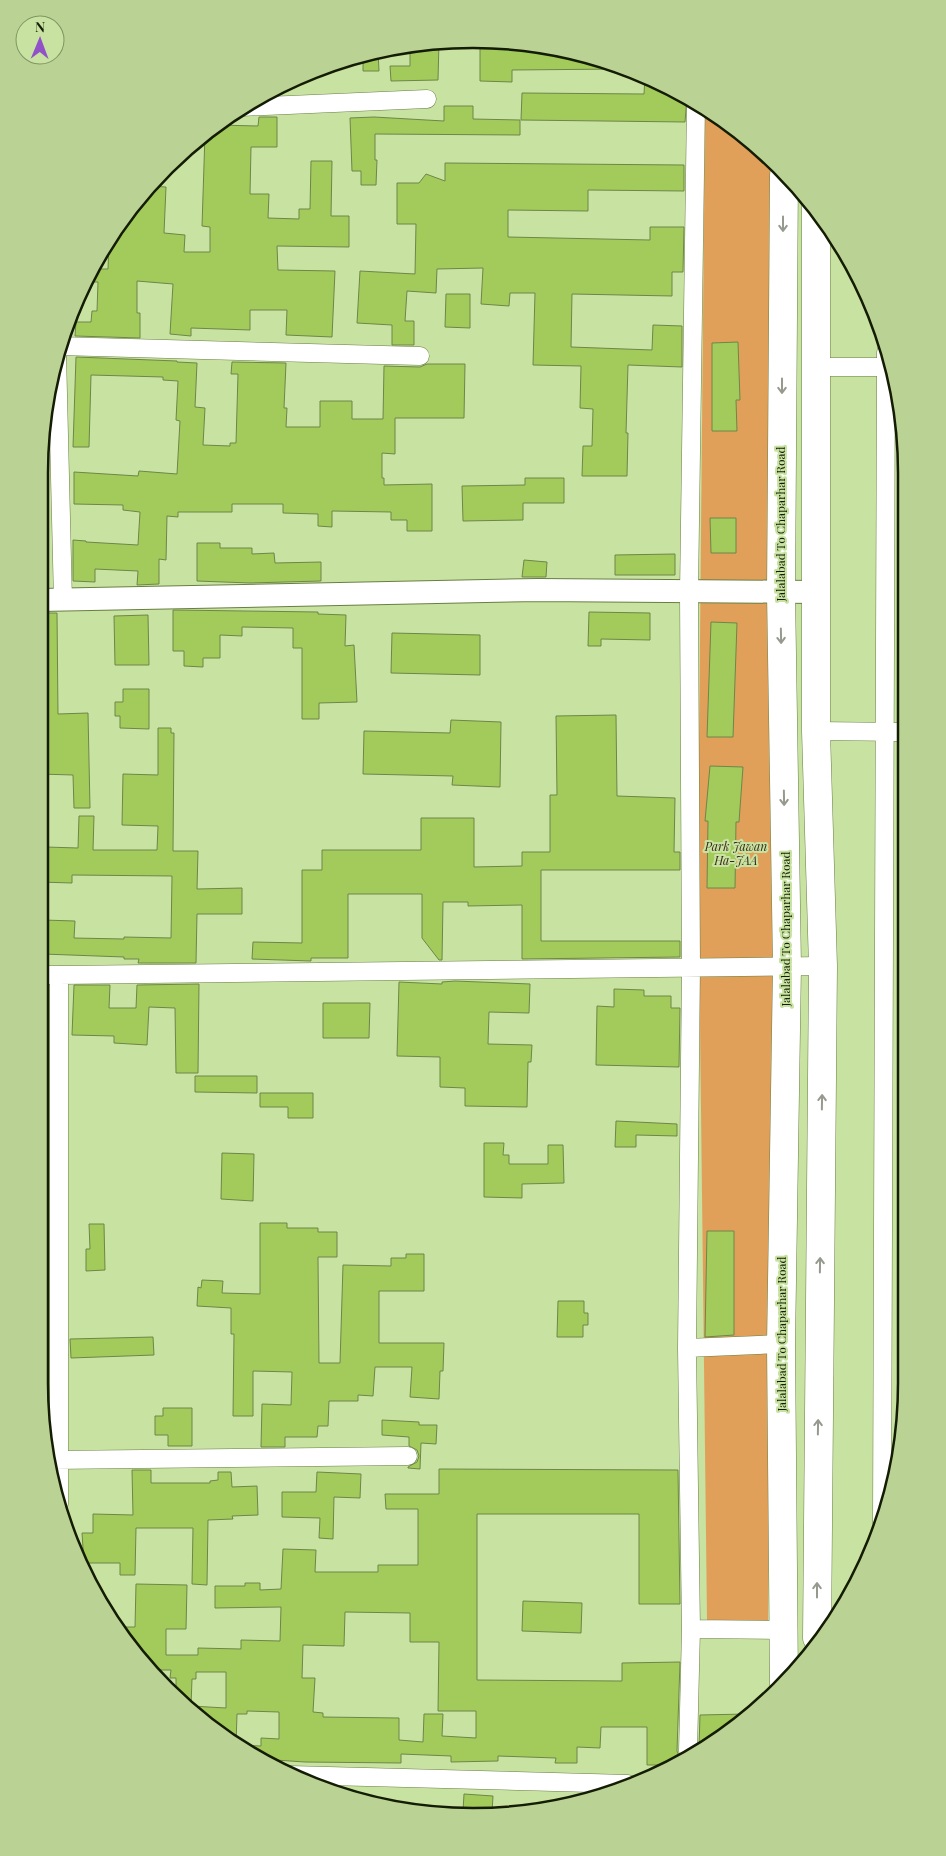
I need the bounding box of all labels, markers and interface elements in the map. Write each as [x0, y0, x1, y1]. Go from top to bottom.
north arrow [15, 15, 65, 65]
text: N [35, 17, 45, 36]
one-way arrow [778, 215, 788, 231]
one-way arrow [777, 378, 787, 394]
street label: Jalalabad To Chaparhar Road [772, 446, 788, 603]
one-way arrow [777, 628, 786, 644]
one-way arrow [779, 790, 789, 806]
park label: Park Jawan Ha-JAA [704, 838, 767, 868]
street label: Jalalabad To Chaparhar Road [777, 851, 793, 1008]
one-way arrow [817, 1094, 827, 1110]
street label: Jalalabad To Chaparhar Road [773, 1256, 789, 1413]
one-way arrow [815, 1257, 825, 1273]
one-way arrow [814, 1419, 823, 1435]
one-way arrow [812, 1582, 822, 1598]

